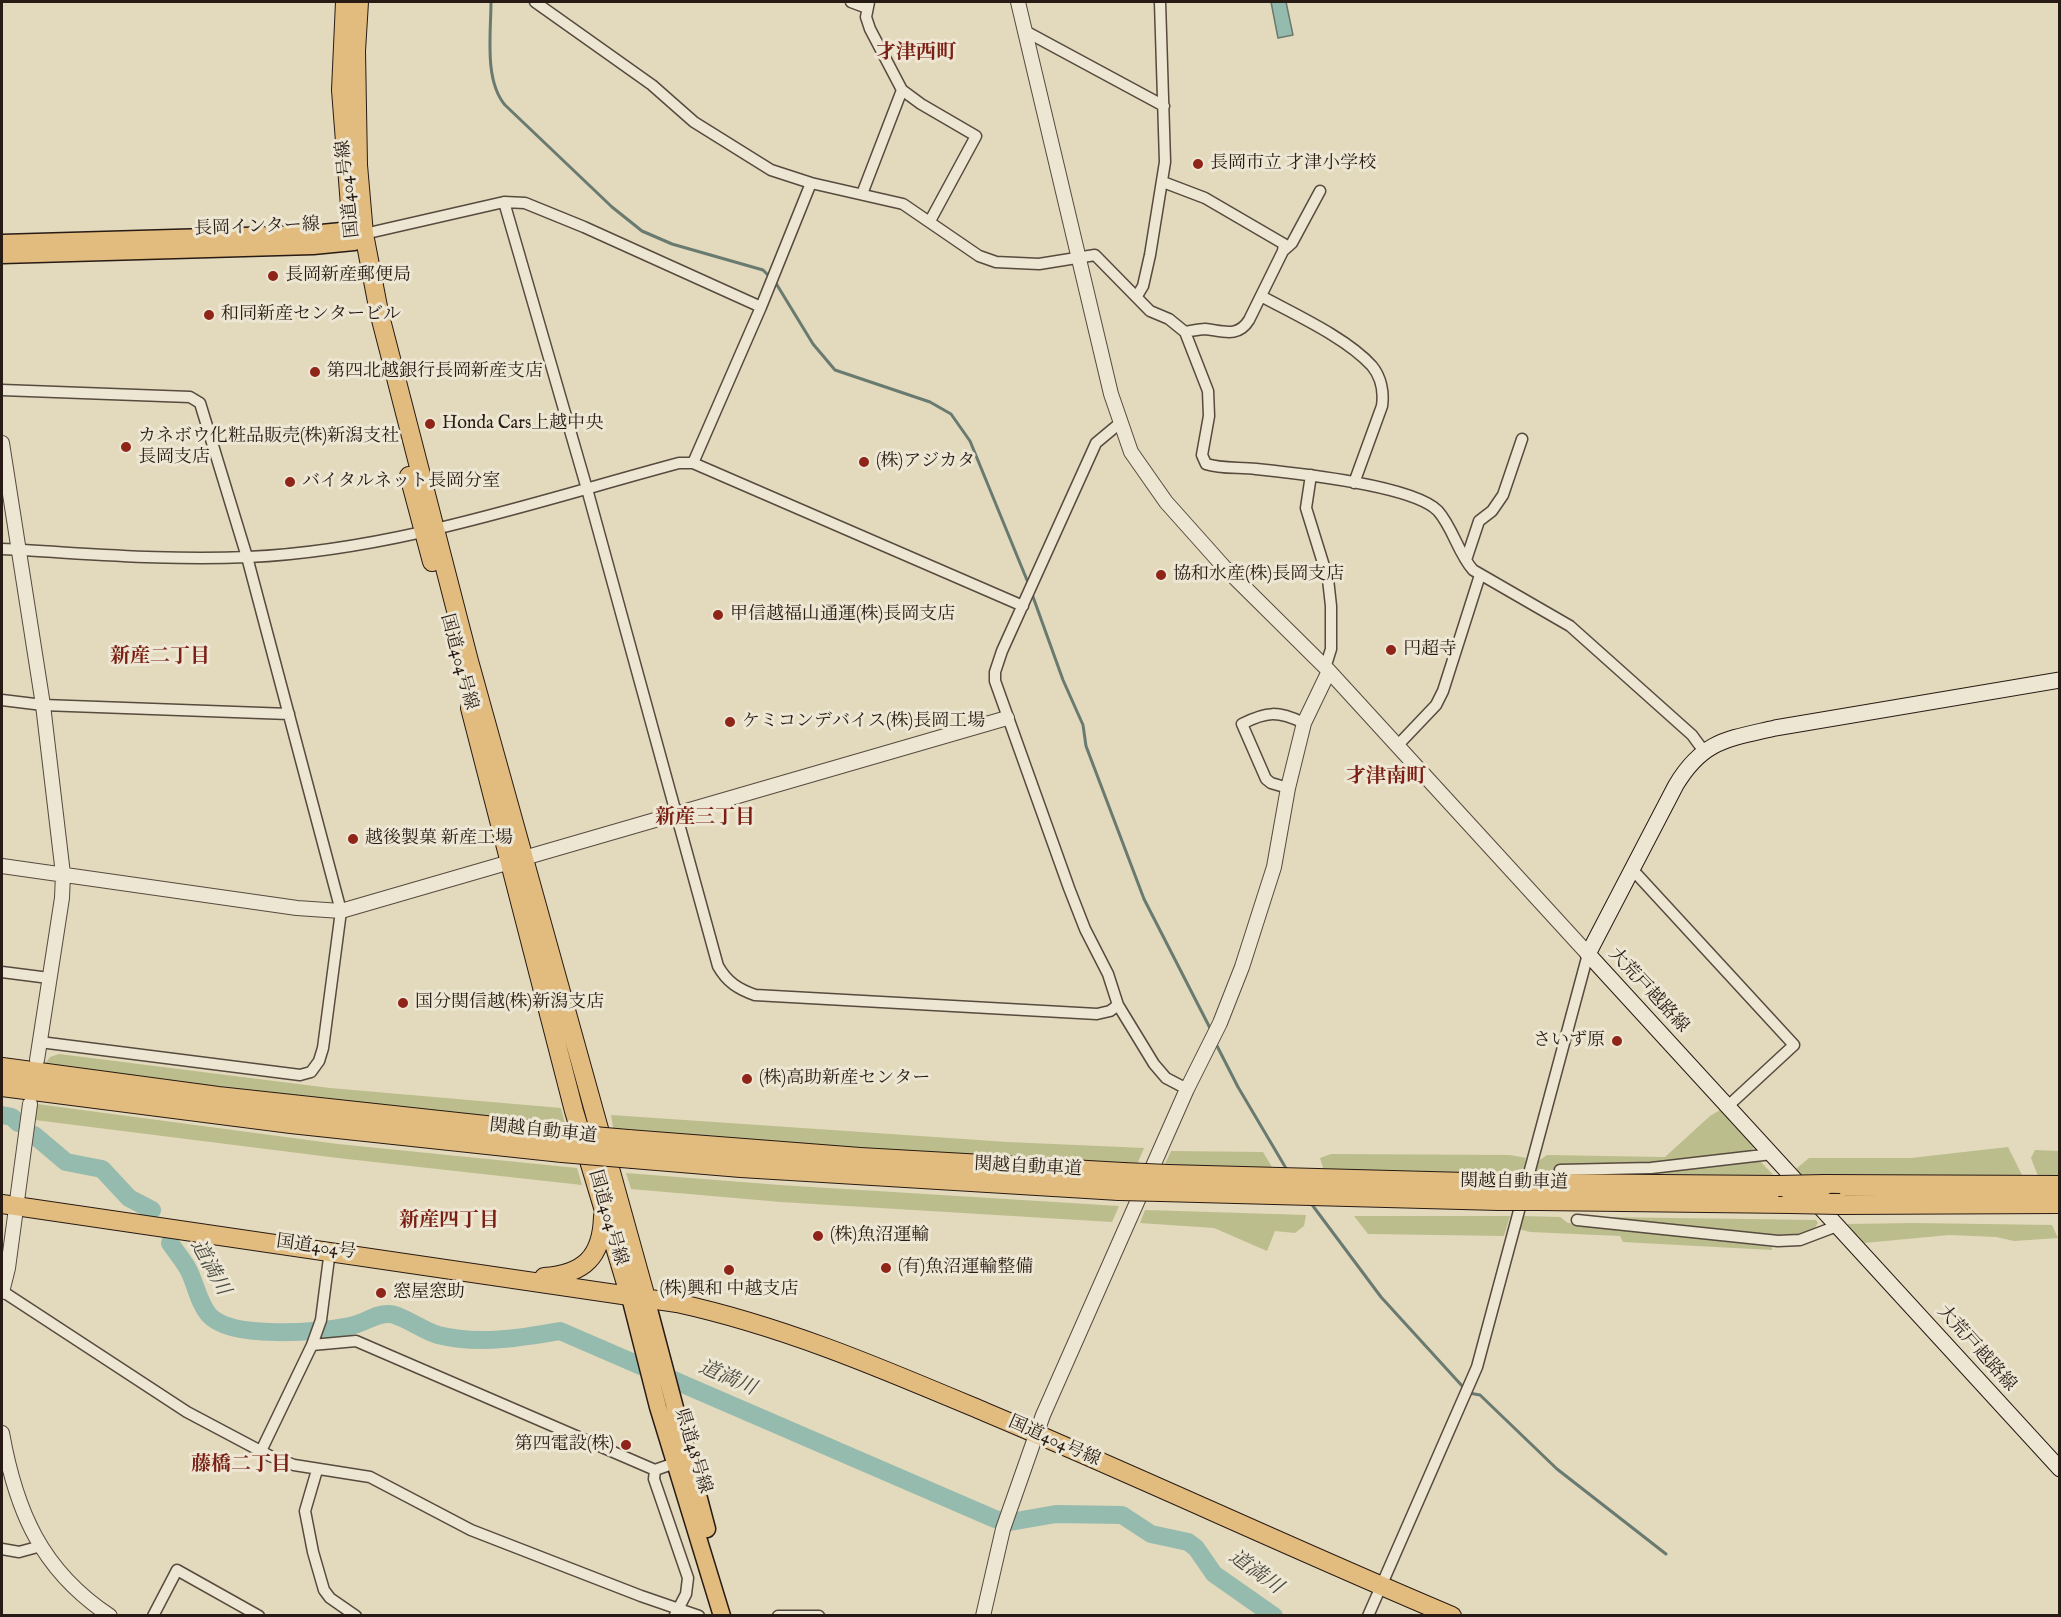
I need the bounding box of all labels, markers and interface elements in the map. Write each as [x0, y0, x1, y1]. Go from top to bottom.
district label: 才津西町 [876, 42, 956, 66]
street label: 国道404号線 [333, 139, 365, 239]
place label: 長岡市立 才津小学校 [1210, 153, 1376, 175]
marker: 長岡市立 才津小学校 [1191, 157, 1205, 171]
street label: 長岡インター線 [194, 215, 320, 241]
place label: 長岡新産郵便局 [285, 265, 411, 287]
marker: 長岡新産郵便局 [266, 269, 280, 283]
place label: 和同新産センタービル [221, 304, 401, 326]
marker: 和同新産センタービル [202, 308, 216, 322]
place label: 第四北越銀行長岡新産支店 [327, 361, 543, 383]
marker: 第四北越銀行長岡新産支店 [308, 365, 322, 379]
place label: Honda Cars上越中央 [442, 413, 603, 435]
marker: Honda Cars上越中央 [423, 417, 437, 431]
place label: カネボウ化粧品販売(株)新潟支社 長岡支店 [138, 426, 399, 468]
marker: カネボウ化粧品販売(株)新潟支社 長岡支店 [119, 440, 133, 454]
place label: (株)アジカタ [876, 451, 975, 473]
marker: (株)アジカタ [857, 455, 871, 469]
place label: バイタルネット長岡分室 [302, 471, 500, 493]
marker: バイタルネット長岡分室 [283, 475, 297, 489]
place label: 協和水産(株)長岡支店 [1173, 564, 1344, 586]
marker: 協和水産(株)長岡支店 [1154, 568, 1168, 582]
place label: 甲信越福山通運(株)長岡支店 [730, 604, 955, 626]
marker: 甲信越福山通運(株)長岡支店 [711, 608, 725, 622]
street label: 国道404号線 [435, 612, 481, 712]
place label: 円超寺 [1403, 639, 1457, 661]
marker: 円超寺 [1384, 643, 1398, 657]
district label: 新産二丁目 [110, 646, 210, 670]
place label: ケミコンデバイス(株)長岡工場 [742, 711, 985, 733]
marker: ケミコンデバイス(株)長岡工場 [723, 715, 737, 729]
district label: 才津南町 [1346, 766, 1426, 790]
district label: 新産三丁目 [655, 807, 755, 831]
place label: 越後製菓 新産工場 [365, 828, 513, 850]
marker: 越後製菓 新産工場 [346, 832, 360, 846]
street label: 大荒戸越路線 [1603, 944, 1693, 1038]
place label: 国分関信越(株)新潟支店 [415, 992, 604, 1014]
marker: 国分関信越(株)新潟支店 [396, 996, 410, 1010]
place label: さいず原 [1533, 1030, 1605, 1052]
marker: さいず原 [1610, 1034, 1624, 1048]
place label: (株)高助新産センター [759, 1068, 930, 1090]
marker: (株)高助新産センター [740, 1072, 754, 1086]
street label: 関越自動車道 [488, 1116, 598, 1148]
street label: 関越自動車道 [974, 1154, 1082, 1182]
street label: 国道404号線 [583, 1168, 631, 1268]
street label: 関越自動車道 [1460, 1171, 1568, 1195]
district label: 新産四丁目 [399, 1210, 499, 1234]
place label: (株)魚沼運輸 [830, 1225, 929, 1247]
marker: (株)魚沼運輸 [811, 1229, 825, 1243]
street label: 国道404号 [275, 1232, 357, 1264]
water label: 道満川 [184, 1236, 234, 1300]
place label: (有)魚沼運輸整備 [898, 1257, 1033, 1279]
marker: (有)魚沼運輸整備 [879, 1261, 893, 1275]
marker: (株)興和 中越支店 [722, 1263, 736, 1277]
place label: (株)興和 中越支店 [659, 1279, 799, 1301]
place label: 窓屋窓助 [393, 1282, 465, 1304]
marker: 窓屋窓助 [374, 1286, 388, 1300]
street label: 大荒戸越路線 [1932, 1302, 2020, 1396]
water label: 道満川 [695, 1356, 759, 1402]
street label: 県道48号線 [669, 1406, 715, 1496]
street label: 国道404号線 [1005, 1412, 1103, 1472]
place label: 第四電設(株) [515, 1434, 614, 1456]
marker: 第四電設(株) [619, 1438, 633, 1452]
district label: 藤橋二丁目 [191, 1454, 291, 1478]
water label: 道満川 [1224, 1546, 1286, 1600]

